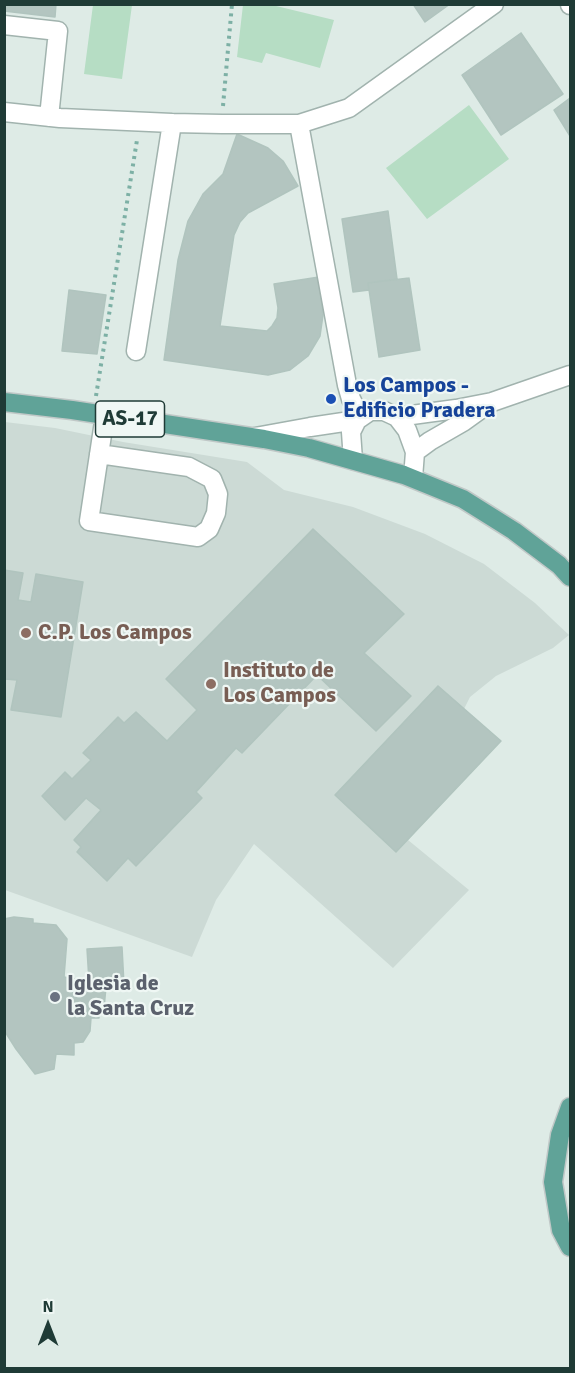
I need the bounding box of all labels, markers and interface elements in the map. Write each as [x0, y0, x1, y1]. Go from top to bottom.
place label: Los Campos - Edificio Pradera [343, 373, 496, 424]
marker: Los Campos - Edificio Pradera [324, 392, 338, 406]
road number: AS-17 [96, 401, 164, 437]
place label: C.P. Los Campos [38, 620, 192, 646]
marker: C.P. Los Campos [19, 626, 33, 640]
place label: Instituto de Los Campos [223, 658, 336, 710]
marker: Instituto de Los Campos [204, 677, 218, 691]
place label: Iglesia de la Santa Cruz [67, 971, 194, 1022]
marker: Iglesia de la Santa Cruz [48, 990, 62, 1004]
north arrow [18, 1295, 78, 1355]
text: N [42, 1297, 54, 1317]

